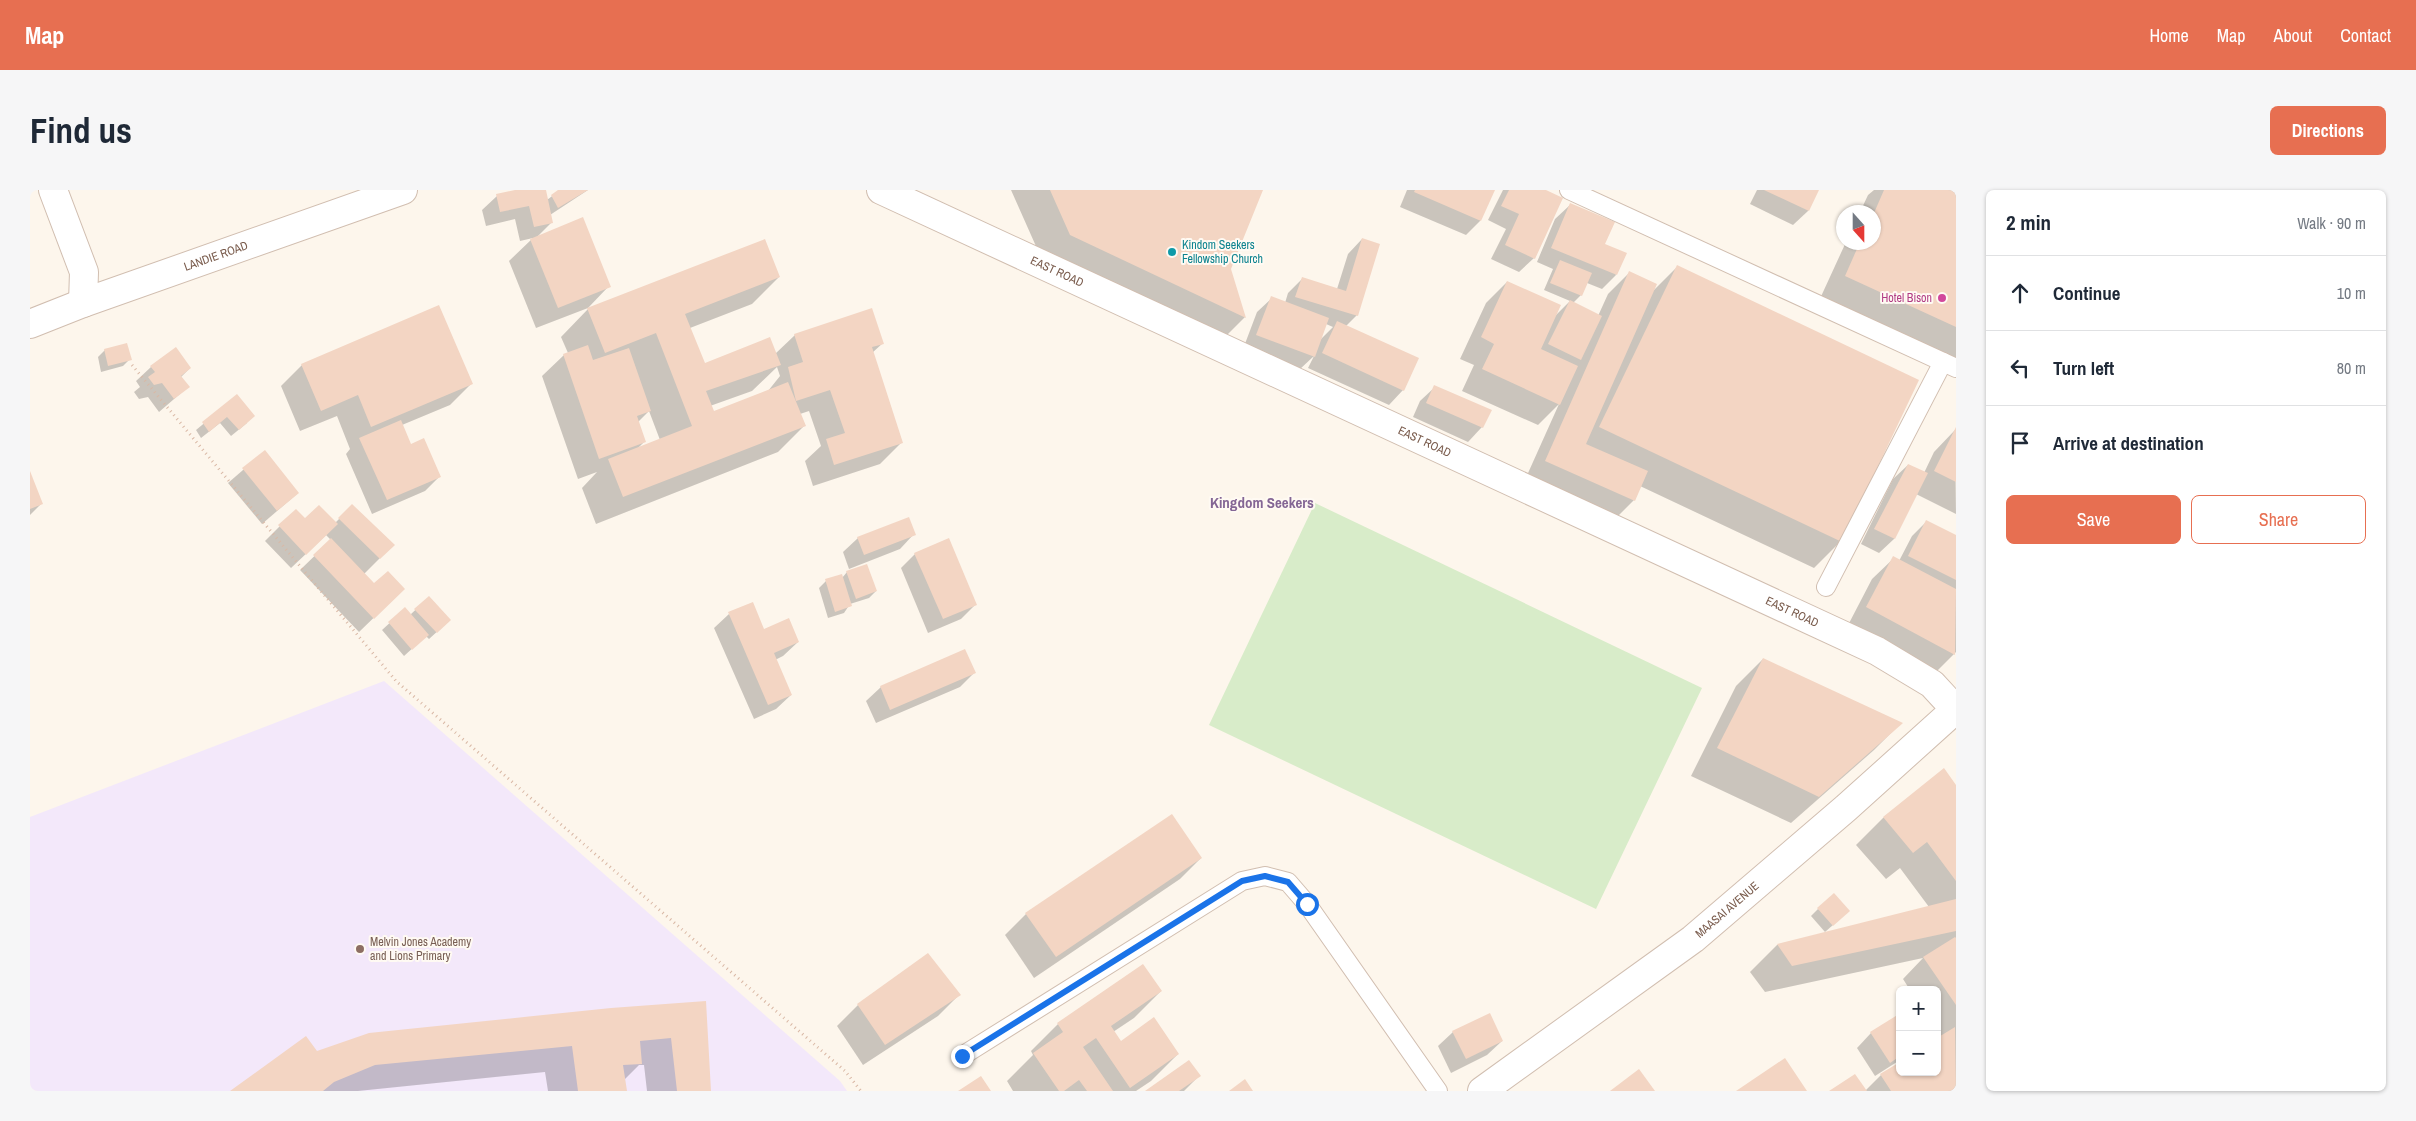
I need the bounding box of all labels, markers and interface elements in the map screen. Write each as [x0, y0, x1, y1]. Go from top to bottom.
text: Map [25, 19, 64, 51]
text: Home [2149, 23, 2189, 48]
text: Map [2217, 23, 2246, 48]
text: About [2274, 23, 2312, 48]
text: Contact [2340, 23, 2391, 48]
button: Directions [2270, 106, 2386, 155]
text: Find us [30, 107, 132, 154]
north arrow [1836, 205, 1881, 250]
text: 2 min [2006, 208, 2051, 237]
text: Walk · 90 m [2297, 212, 2366, 234]
street label: LANDIE ROAD [182, 237, 250, 275]
place label: Kindom Seekers Fellowship Church [1182, 237, 1263, 267]
marker: Kindom Seekers Fellowship Church [1166, 246, 1178, 258]
street label: EAST ROAD [1028, 252, 1086, 291]
icon: ahead [2006, 279, 2034, 307]
text: Continue [2053, 280, 2121, 306]
text: 10 m [2337, 282, 2366, 304]
place label: Hotel Bison [1881, 290, 1932, 306]
marker: Hotel Bison [1936, 292, 1948, 304]
icon: left [2006, 354, 2034, 382]
text: Turn left [2053, 355, 2114, 381]
text: 80 m [2337, 357, 2366, 379]
street label: EAST ROAD [1395, 422, 1454, 461]
icon: arrive [2006, 429, 2034, 457]
text: Arrive at destination [2053, 430, 2204, 456]
district label: Kingdom Seekers [1210, 492, 1314, 513]
button: Save [2006, 495, 2181, 544]
button: Share [2191, 495, 2366, 544]
street label: EAST ROAD [1763, 593, 1821, 631]
street label: MAASAI AVENUE [1692, 878, 1762, 942]
route start [1296, 893, 1319, 916]
place label: Melvin Jones Academy and Lions Primary [370, 934, 471, 964]
marker: Melvin Jones Academy and Lions Primary [354, 943, 366, 955]
map controls [1896, 986, 1941, 1076]
button: + [1896, 986, 1941, 1031]
button: − [1896, 1031, 1941, 1076]
route end [951, 1045, 974, 1068]

